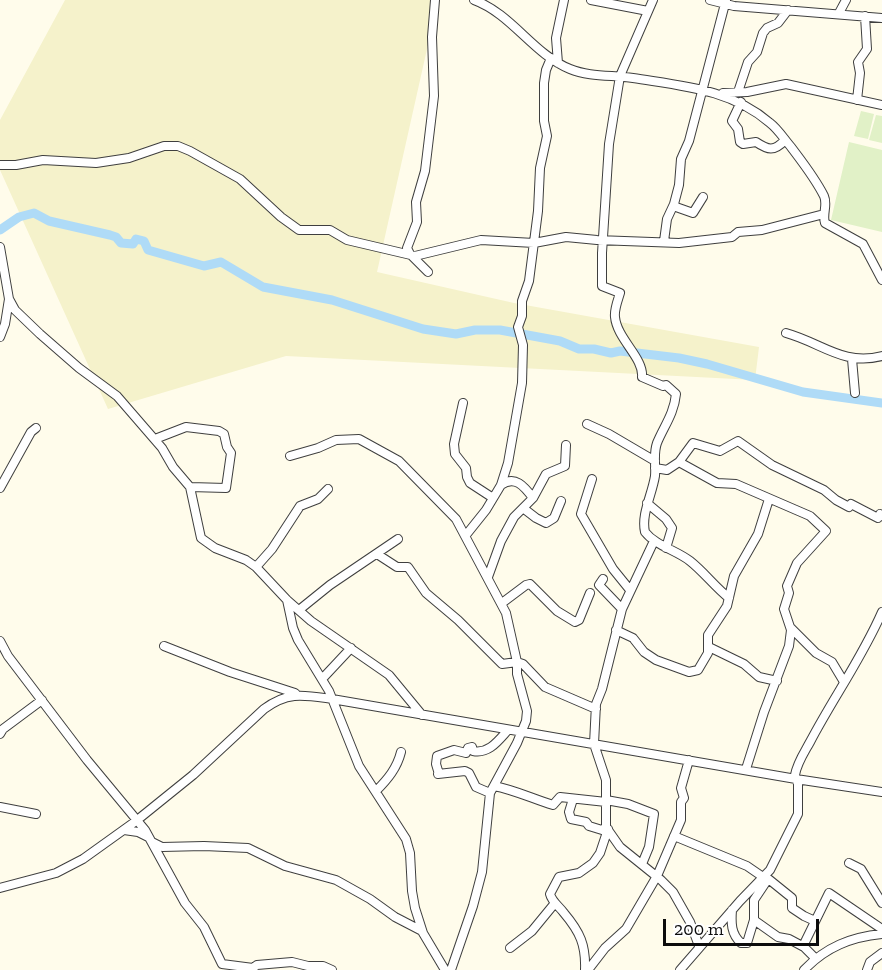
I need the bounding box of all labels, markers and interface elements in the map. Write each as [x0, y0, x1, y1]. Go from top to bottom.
scale bar [666, 907, 822, 945]
text: 200 m [674, 918, 724, 940]

